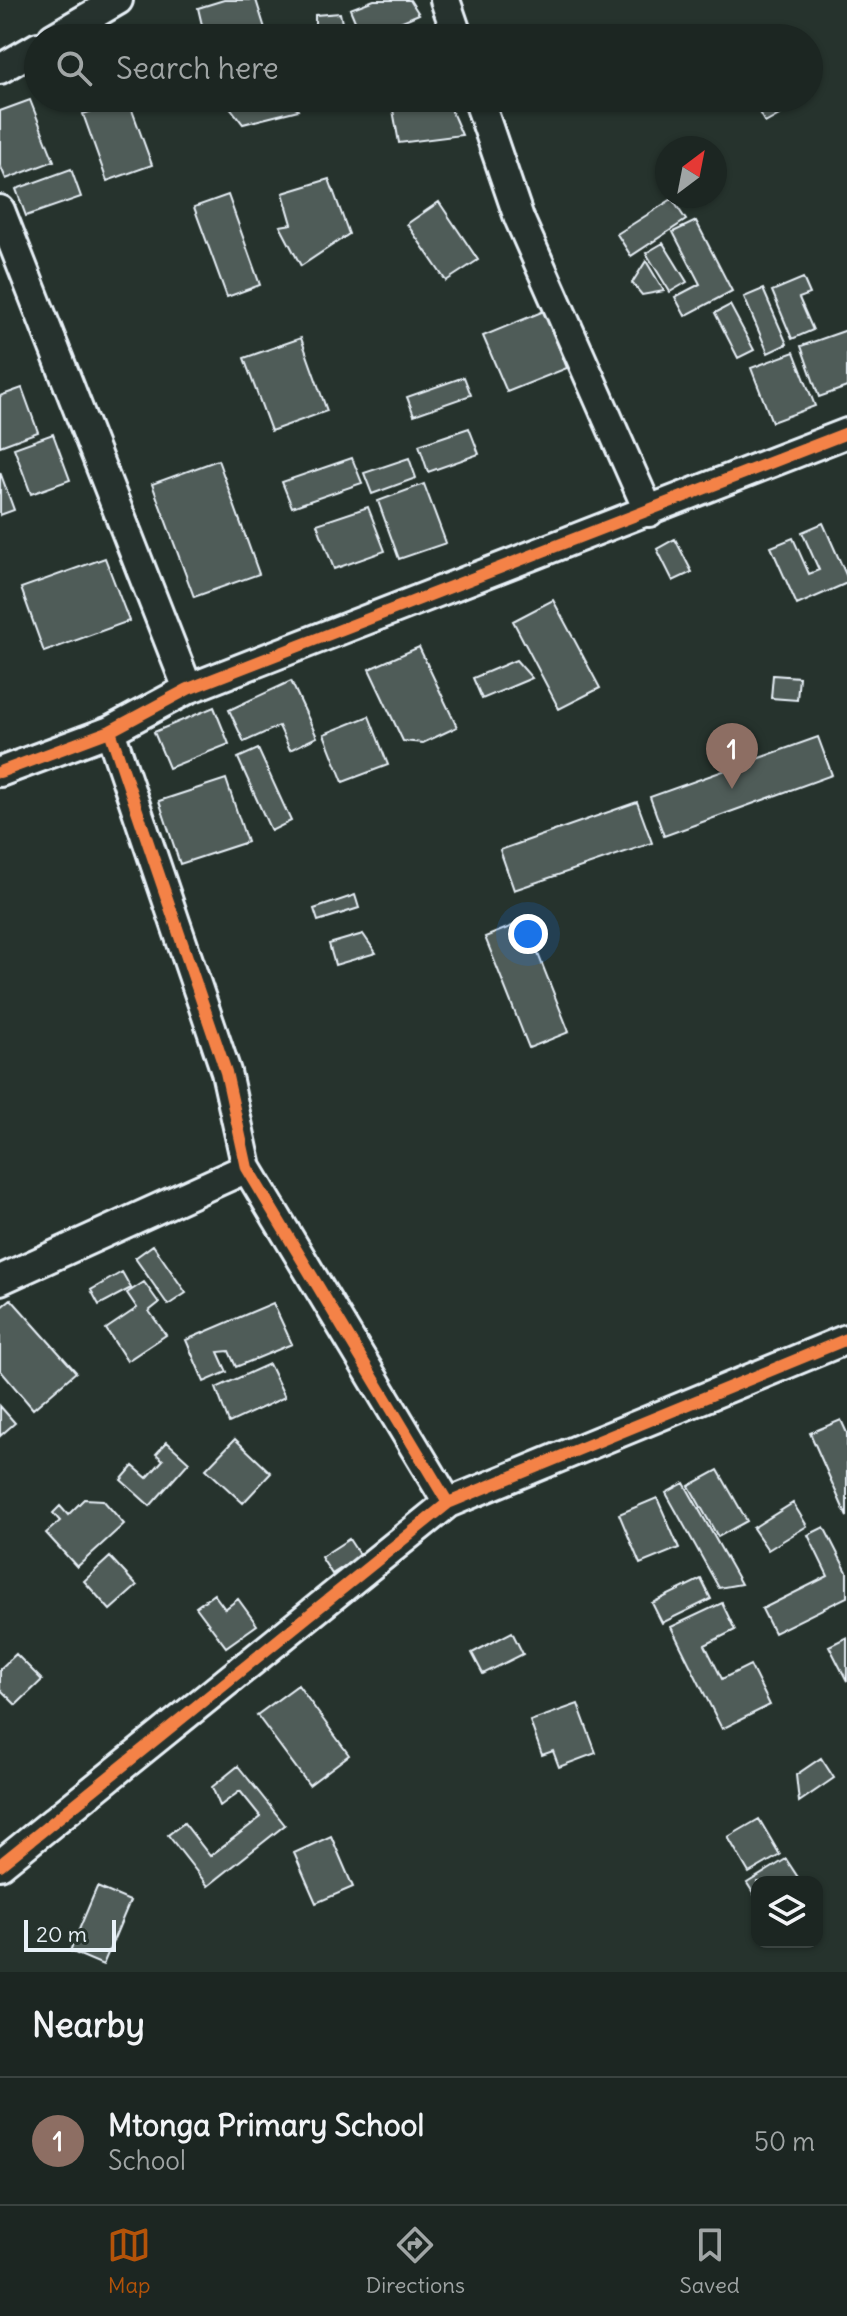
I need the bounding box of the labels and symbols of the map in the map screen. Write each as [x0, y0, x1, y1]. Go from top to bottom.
north arrow [655, 136, 727, 208]
pin: 1 [706, 723, 758, 789]
your location [508, 914, 548, 954]
scale bar [24, 1916, 116, 1952]

